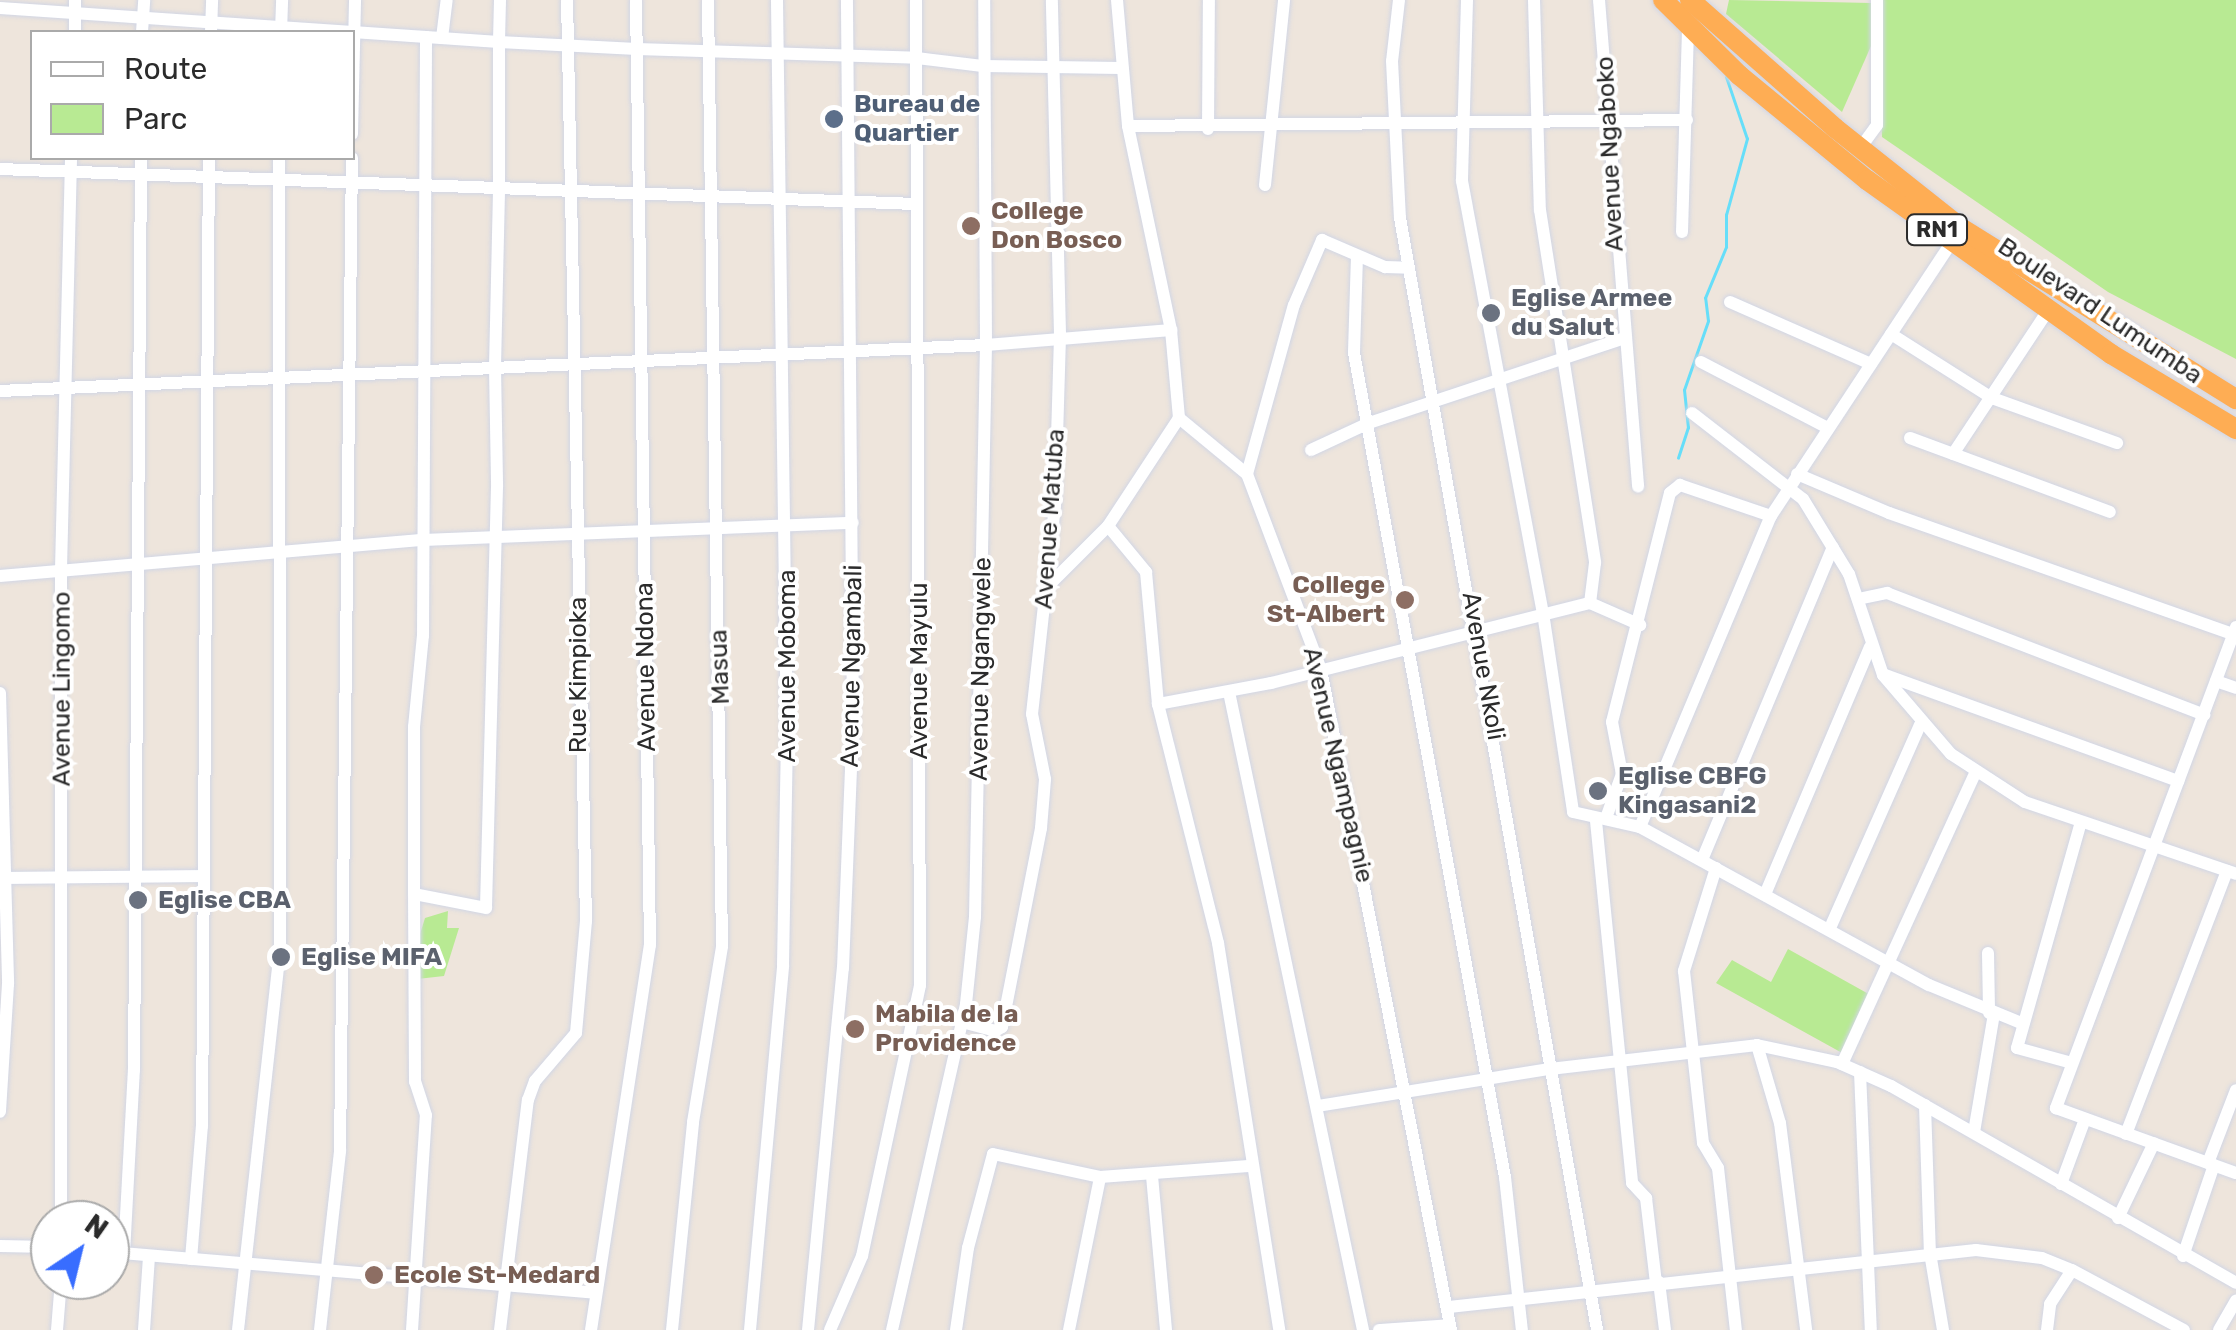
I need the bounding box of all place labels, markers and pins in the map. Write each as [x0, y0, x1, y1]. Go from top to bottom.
place label: Bureau de Quartier [854, 90, 980, 149]
marker: Bureau de Quartier [823, 108, 845, 130]
place label: College Don Bosco [991, 197, 1122, 256]
marker: College Don Bosco [960, 215, 982, 237]
place label: Eglise Armee du Salut [1511, 284, 1673, 343]
marker: Eglise Armee du Salut [1480, 302, 1502, 324]
place label: College St-Albert [1267, 571, 1385, 630]
marker: College St-Albert [1394, 589, 1416, 611]
place label: Eglise CBFG Kingasani2 [1618, 762, 1767, 821]
marker: Eglise CBFG Kingasani2 [1587, 780, 1609, 802]
place label: Eglise CBA [158, 885, 291, 915]
marker: Eglise CBA [127, 889, 149, 911]
place label: Eglise MIFA [301, 942, 442, 972]
marker: Eglise MIFA [270, 946, 292, 968]
place label: Mabila de la Providence [875, 1000, 1018, 1059]
marker: Mabila de la Providence [844, 1018, 866, 1040]
place label: Ecole St-Medard [394, 1260, 600, 1290]
marker: Ecole St-Medard [363, 1264, 385, 1286]

